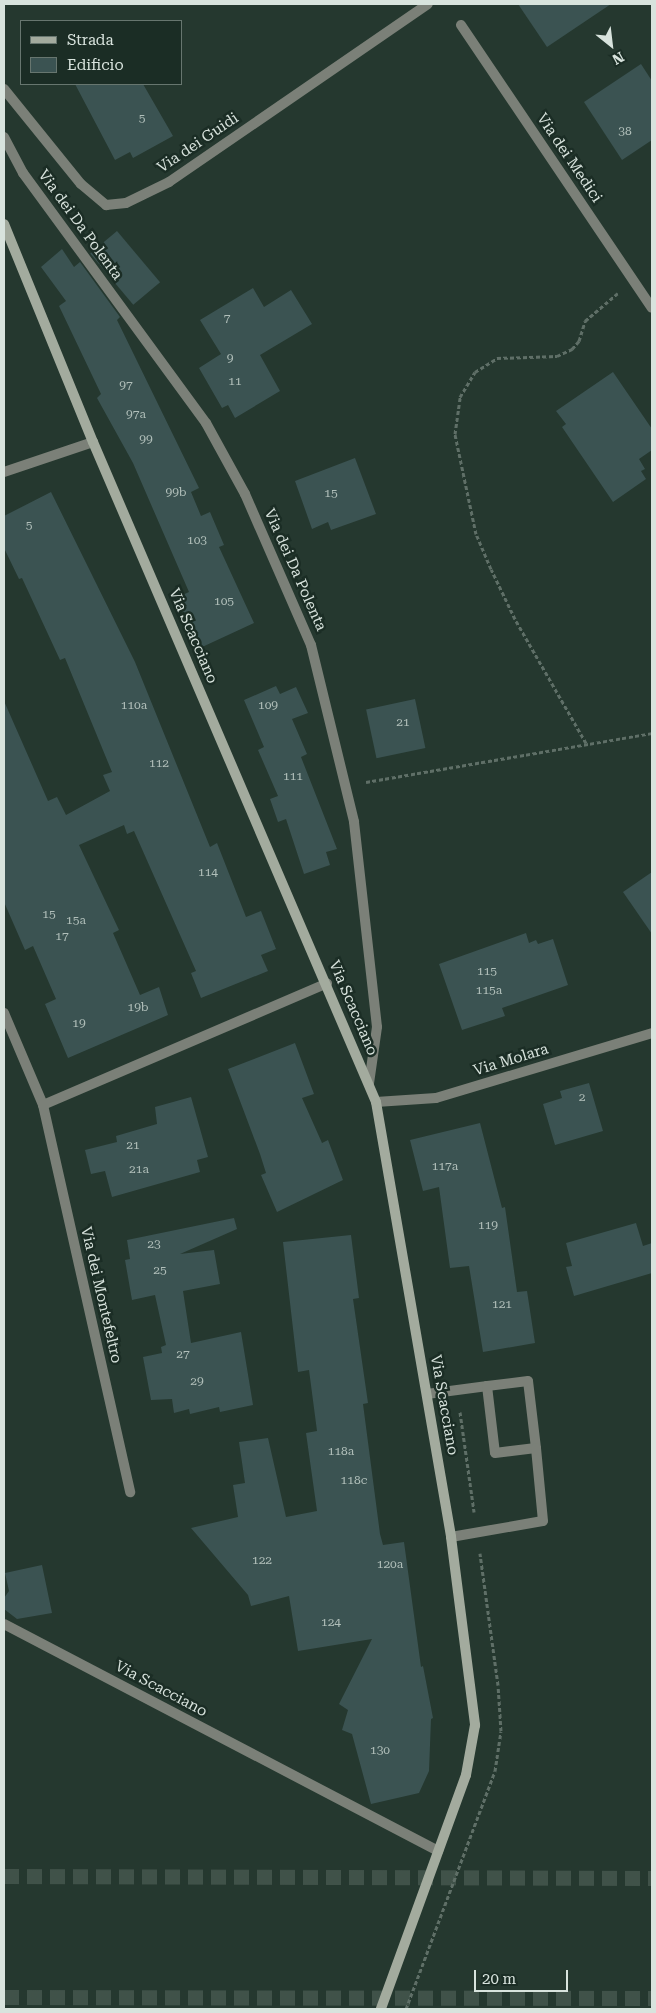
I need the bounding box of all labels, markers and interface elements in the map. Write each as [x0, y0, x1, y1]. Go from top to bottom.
legend [20, 20, 182, 85]
north arrow [586, 20, 636, 70]
text: Strada [67, 31, 114, 49]
text: N [610, 49, 627, 68]
text: Edificio [67, 56, 124, 74]
street label: Via dei Guidi [154, 109, 242, 177]
street label: Via dei Medici [533, 110, 605, 206]
house number: 5 [139, 112, 145, 126]
house number: 38 [618, 125, 632, 139]
street label: Via dei Da Polenta [34, 166, 126, 284]
house number: 7 [224, 312, 230, 326]
house number: 9 [227, 352, 233, 366]
house number: 11 [228, 375, 242, 389]
house number: 97 [119, 379, 133, 393]
house number: 97a [126, 408, 146, 422]
house number: 99 [139, 433, 153, 447]
house number: 99b [165, 486, 187, 500]
house number: 15 [324, 487, 338, 501]
street label: Via dei Da Polenta [260, 506, 330, 634]
house number: 5 [26, 519, 32, 533]
house number: 103 [187, 534, 207, 548]
street label: Via Scacciano [165, 586, 221, 686]
house number: 105 [214, 595, 234, 609]
house number: 110a [121, 699, 147, 713]
house number: 109 [258, 699, 278, 713]
house number: 21 [396, 716, 410, 730]
house number: 112 [149, 757, 169, 771]
house number: 111 [283, 770, 303, 784]
house number: 114 [198, 866, 218, 880]
house number: 15 [42, 908, 56, 922]
house number: 15a [66, 914, 86, 928]
house number: 17 [55, 930, 69, 944]
street label: Via Scacciano [325, 958, 381, 1058]
house number: 115 [477, 965, 497, 979]
house number: 115a [476, 984, 502, 998]
house number: 19b [127, 1001, 149, 1015]
house number: 19 [72, 1017, 86, 1031]
street label: Via Molara [471, 1040, 551, 1080]
house number: 2 [579, 1091, 585, 1105]
house number: 21 [126, 1139, 140, 1153]
house number: 117a [432, 1160, 458, 1174]
house number: 21a [129, 1163, 149, 1177]
house number: 119 [478, 1219, 498, 1233]
street label: Via dei Montefeltro [77, 1225, 125, 1365]
house number: 23 [147, 1238, 161, 1252]
house number: 25 [153, 1264, 167, 1278]
house number: 121 [492, 1298, 512, 1312]
house number: 27 [176, 1348, 190, 1362]
street label: Via Scacciano [426, 1353, 462, 1457]
house number: 29 [190, 1375, 204, 1389]
house number: 118a [328, 1445, 354, 1459]
house number: 118c [341, 1474, 367, 1488]
house number: 122 [252, 1554, 272, 1568]
house number: 120a [377, 1558, 403, 1572]
house number: 124 [321, 1616, 341, 1630]
street label: Via Scacciano [112, 1657, 210, 1721]
house number: 130 [370, 1744, 390, 1758]
scale bar [476, 1960, 570, 1992]
text: 20 m [482, 1970, 516, 1988]

